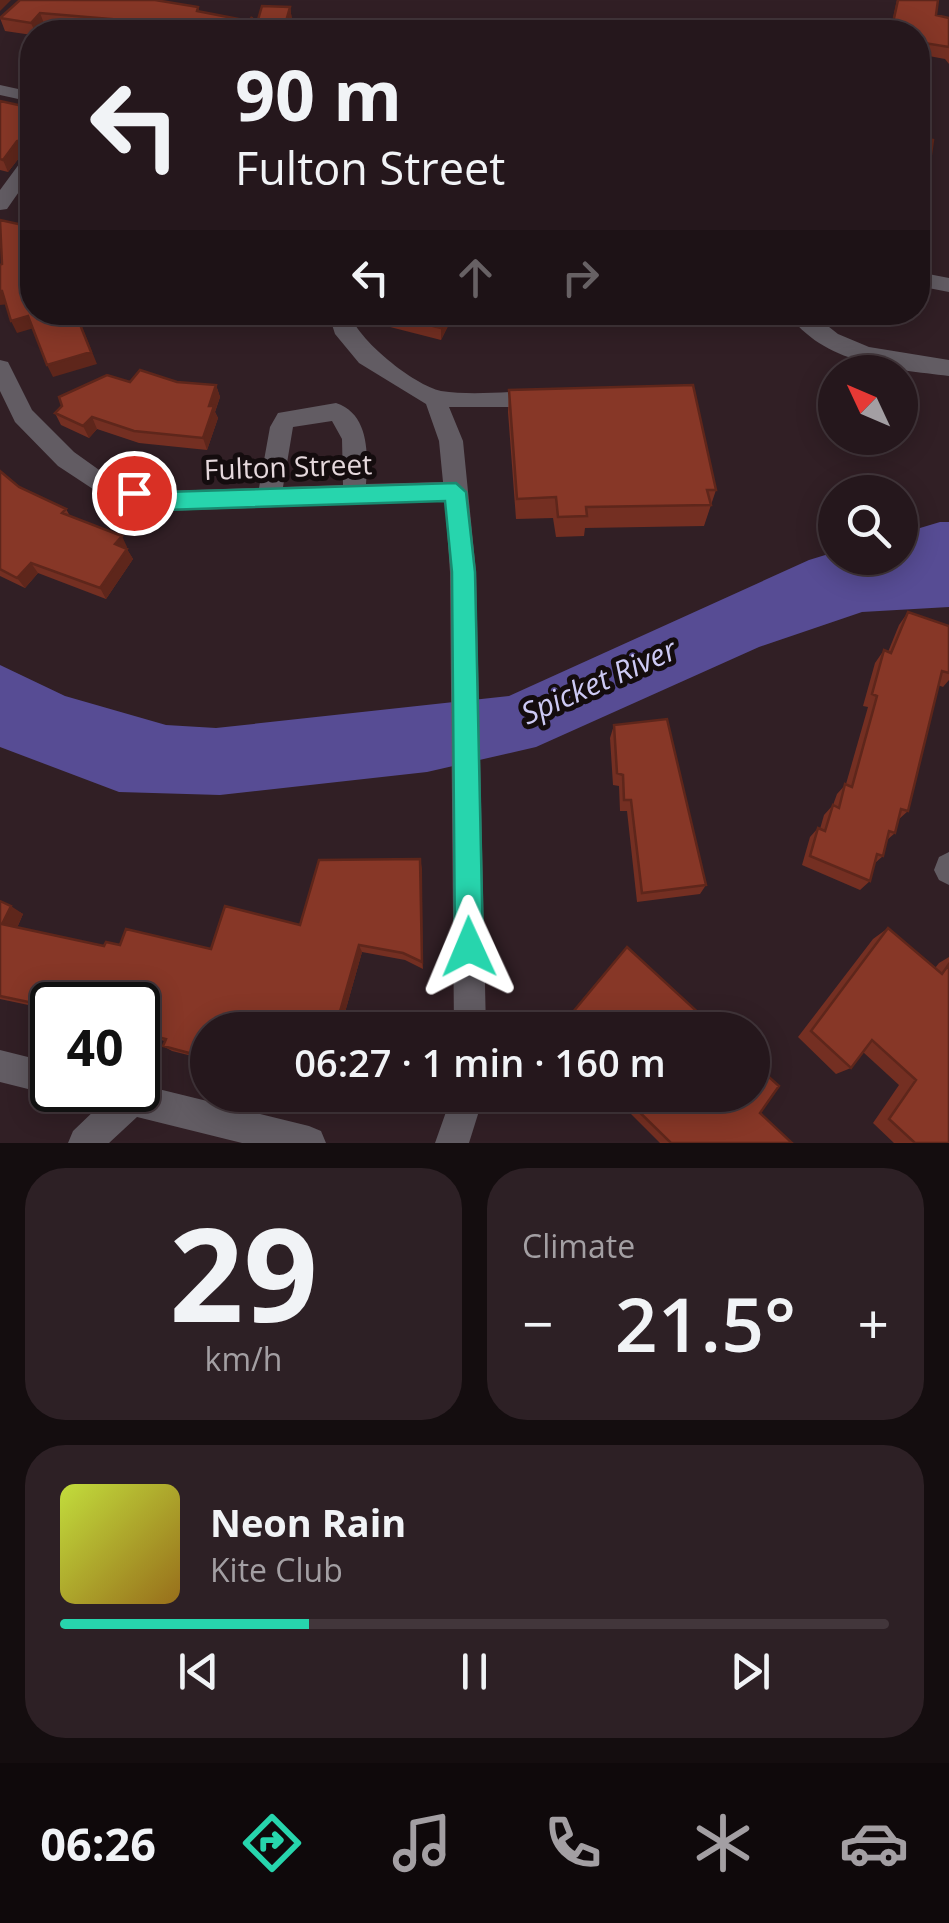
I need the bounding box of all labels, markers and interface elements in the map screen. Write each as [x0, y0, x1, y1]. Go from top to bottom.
text: 90 m [235, 46, 402, 142]
icon: left [70, 60, 200, 190]
text: Fulton Street [235, 137, 505, 198]
icon: left [343, 250, 398, 305]
icon: ahead [448, 250, 503, 305]
icon: right [553, 250, 608, 305]
north arrow [818, 355, 918, 455]
map controls [818, 355, 918, 575]
street label: Fulton Street [203, 444, 373, 488]
pin [92, 451, 177, 536]
icon: arrive [107, 466, 162, 521]
button: search [818, 475, 918, 575]
water label: Spicket River [514, 628, 684, 733]
position arrow [417, 895, 521, 999]
speed limit sign: 40 [30, 982, 160, 1112]
text: 06:27 · 1 min · 160 m [294, 1036, 666, 1088]
text: 29 [169, 1183, 318, 1360]
text: Climate [522, 1224, 635, 1267]
text: 21.5° [615, 1272, 796, 1374]
text: − [522, 1285, 553, 1360]
text: + [858, 1285, 889, 1360]
text: km/h [205, 1337, 282, 1380]
text: Neon Rain [210, 1496, 406, 1548]
text: Kite Club [210, 1548, 343, 1591]
icon: previous [171, 1644, 226, 1699]
icon: pause [447, 1644, 502, 1699]
icon: next [723, 1644, 778, 1699]
icon: directions [237, 1808, 307, 1878]
icon: music [387, 1808, 457, 1878]
icon: phone [538, 1808, 608, 1878]
icon: climate [688, 1808, 758, 1878]
icon: car [839, 1808, 909, 1878]
text: 06:26 [40, 1813, 156, 1874]

